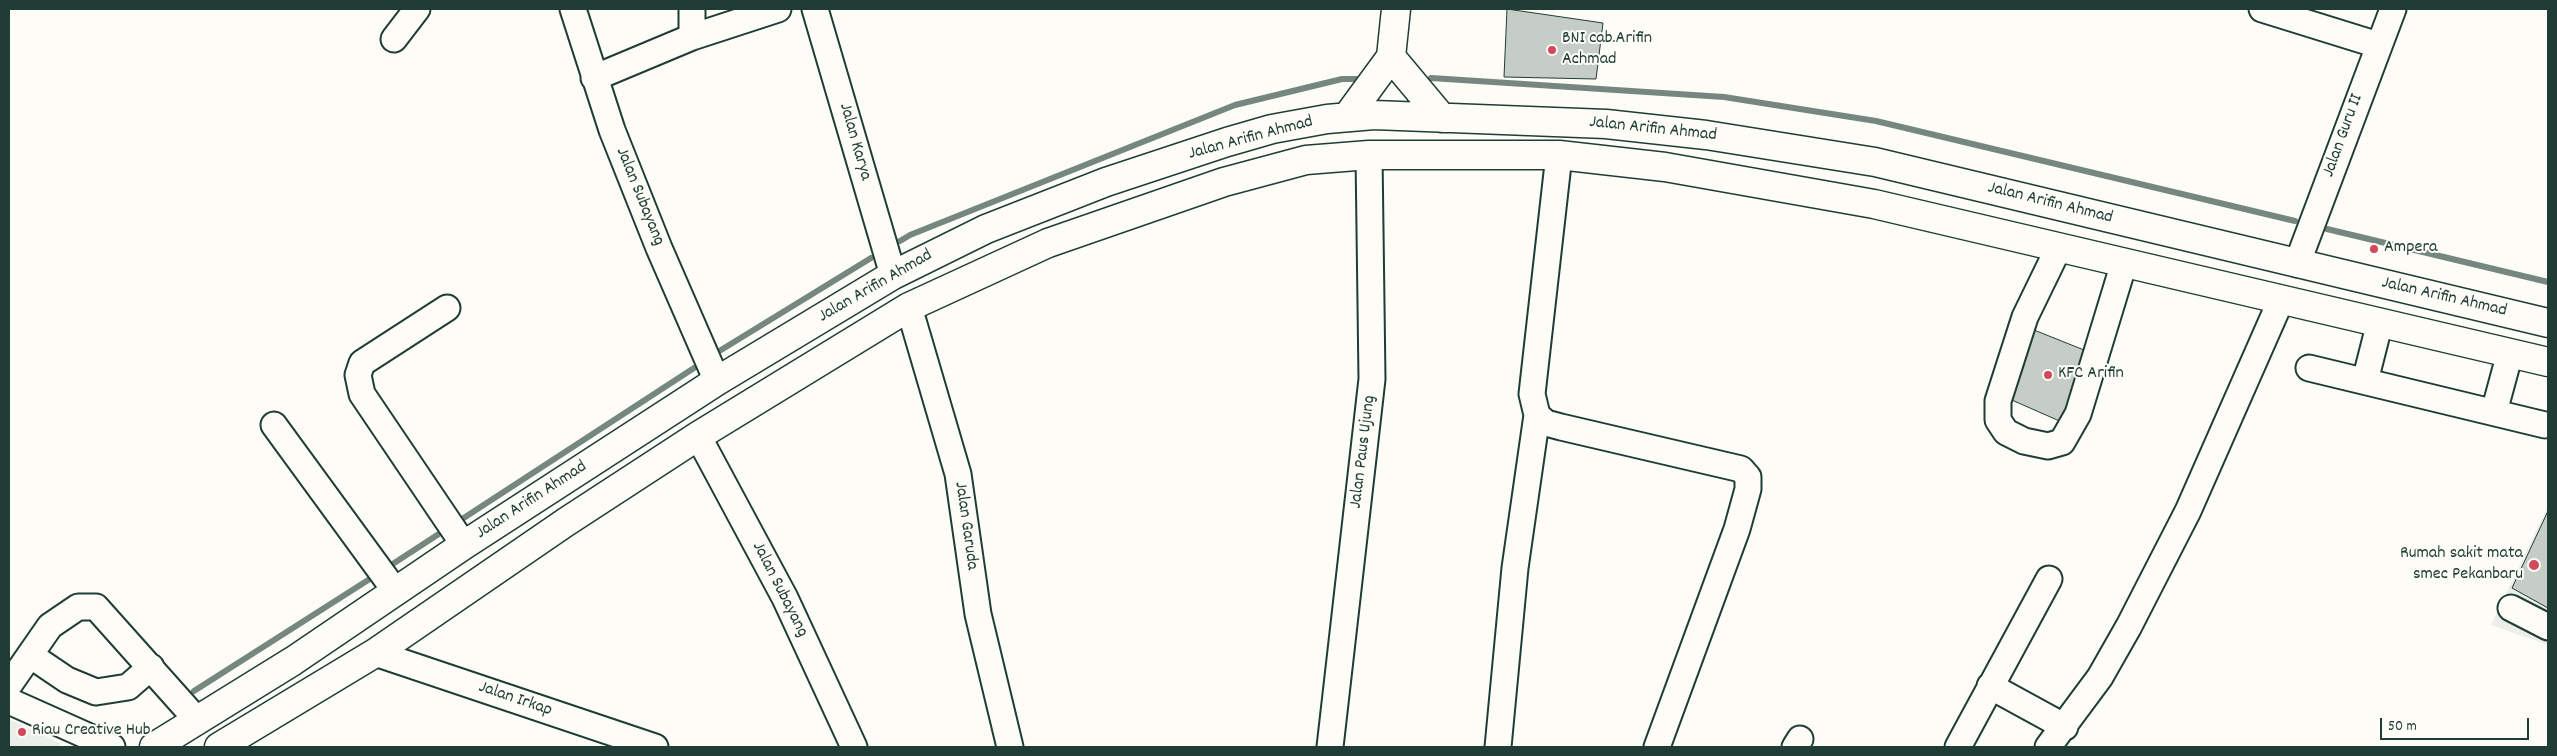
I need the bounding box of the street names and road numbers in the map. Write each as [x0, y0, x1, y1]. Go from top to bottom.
street label: Jalan Guru II [2319, 92, 2369, 180]
street label: Jalan Karya [833, 101, 875, 183]
street label: Jalan Arifin Ahmad [1186, 112, 1316, 166]
street label: Jalan Arifin Ahmad [1588, 113, 1718, 147]
street label: Jalan Subayang [610, 145, 668, 249]
street label: Jalan Arifin Ahmad [1985, 178, 2115, 230]
street label: Jalan Arifin Ahmad [815, 246, 937, 328]
street label: Jalan Arifin Ahmad [2379, 273, 2509, 323]
street label: Jalan Paus Ujung [1346, 394, 1382, 510]
street label: Jalan Arifin Ahmad [472, 457, 592, 545]
street label: Jalan Garuda [948, 480, 982, 572]
street label: Jalan Subayang [746, 539, 812, 641]
street label: Jalan Irkap [475, 677, 555, 723]

